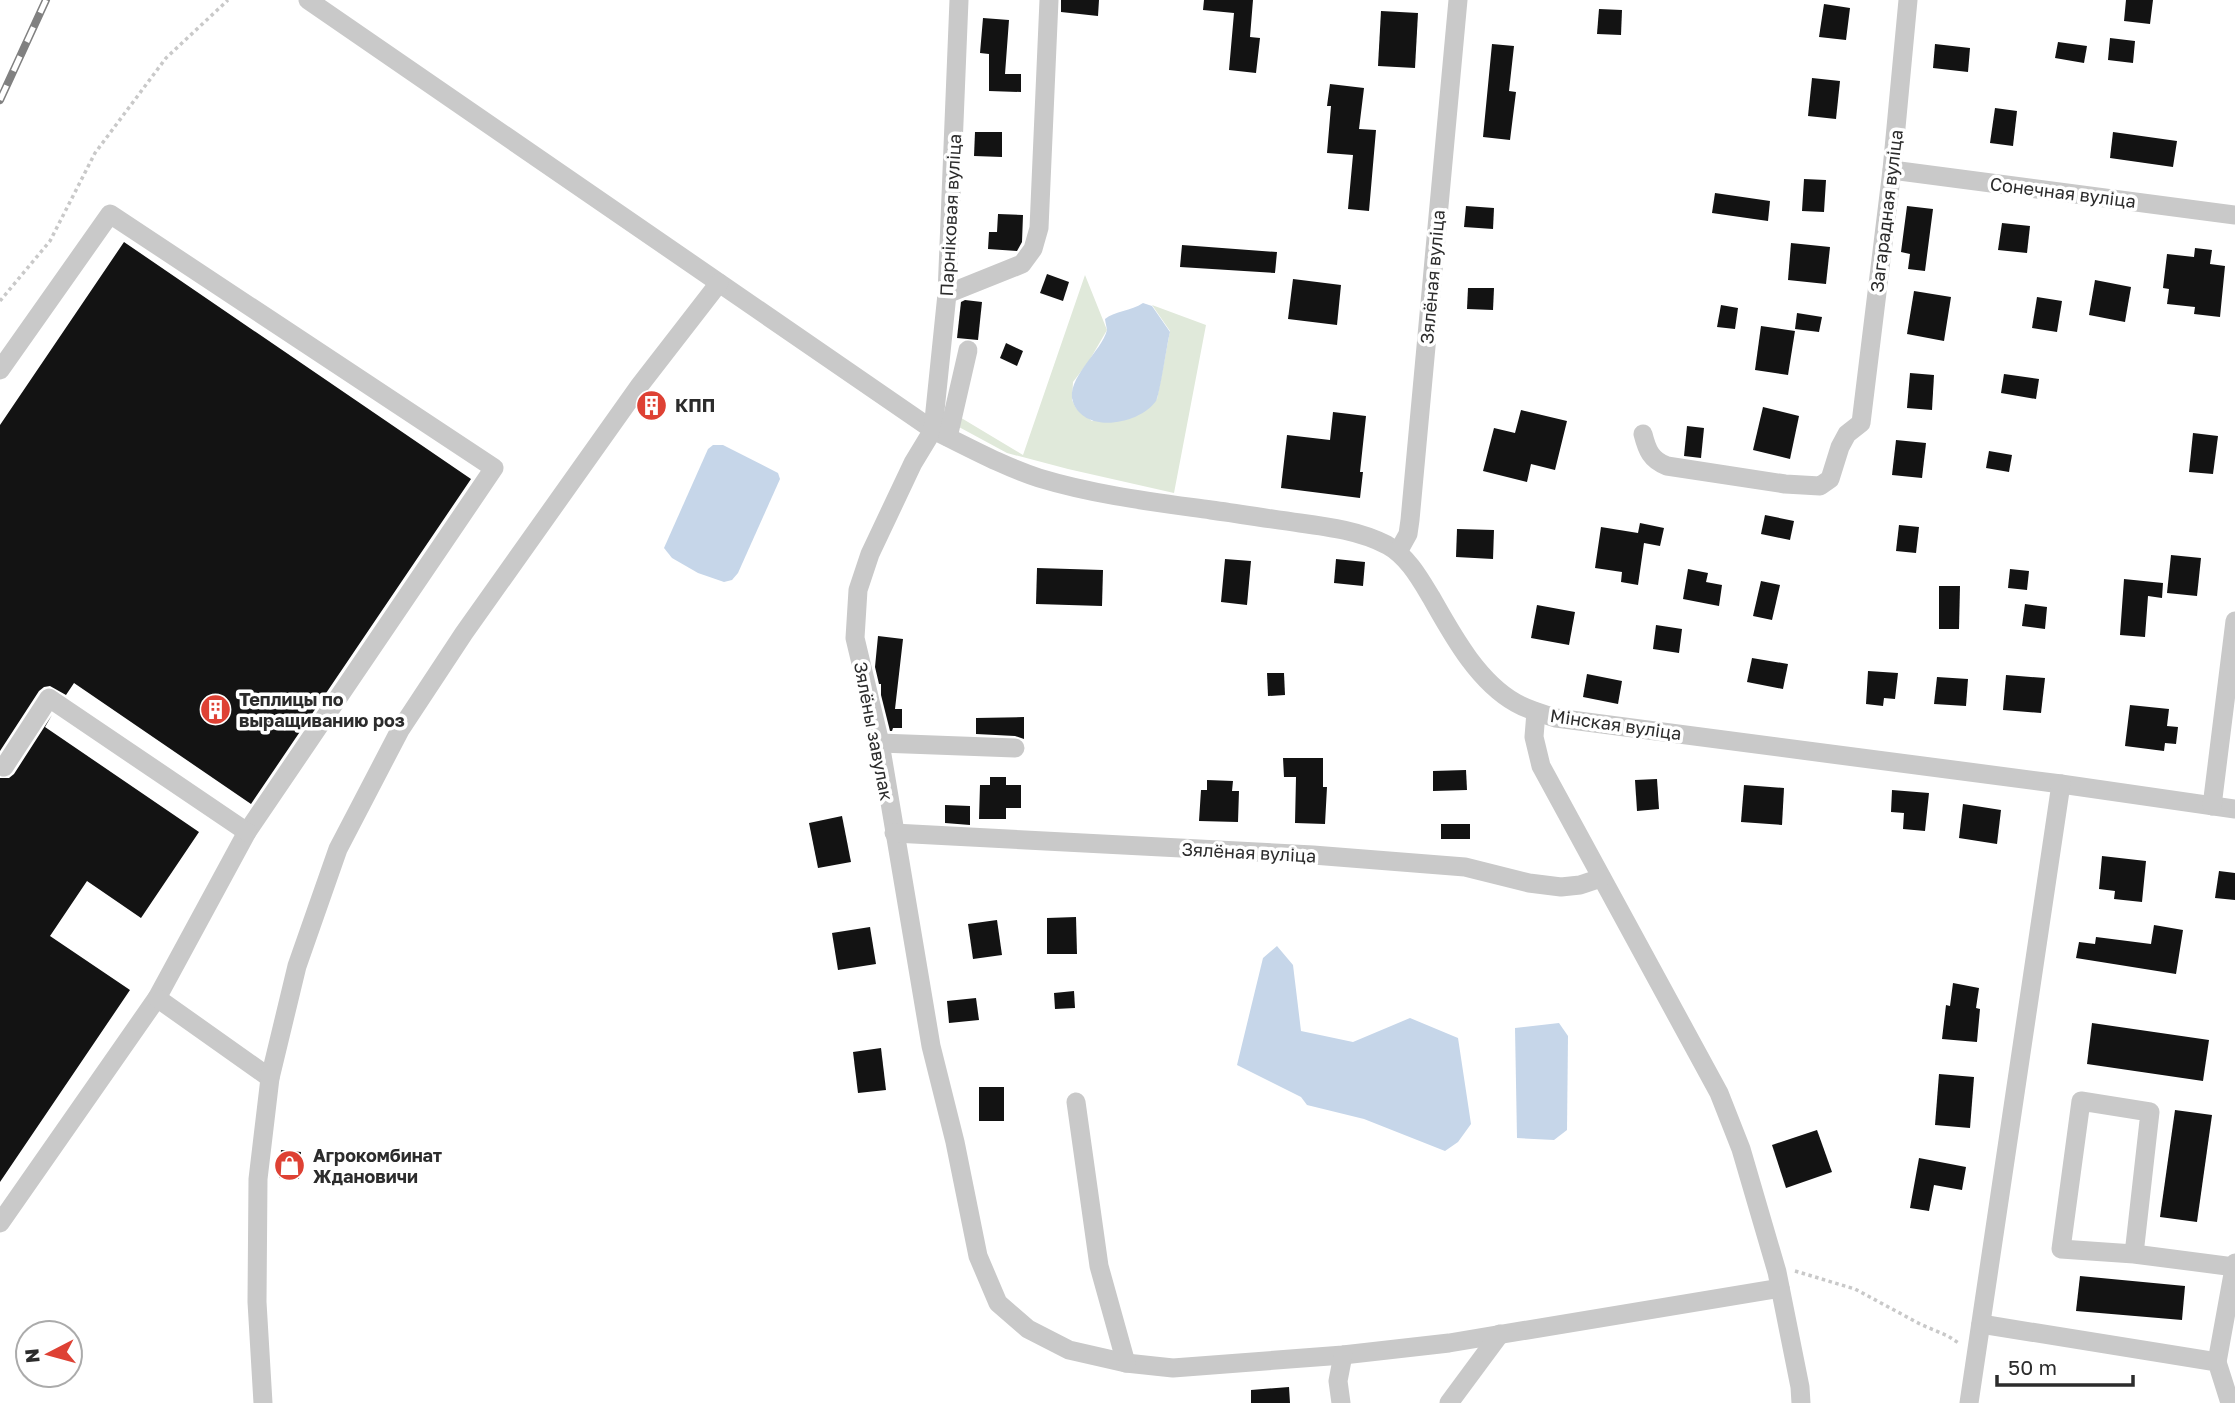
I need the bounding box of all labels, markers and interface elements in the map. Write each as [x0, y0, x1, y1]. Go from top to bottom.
street label: Загарадная вуліца [1865, 128, 1907, 294]
street label: Парніковая вуліца [935, 133, 965, 297]
street label: Сонечная вуліца [1989, 172, 2137, 212]
street label: Зялёная вуліца [1415, 209, 1449, 345]
building icon: КПП [635, 388, 669, 422]
place label: КПП [675, 394, 715, 416]
street label: Зялёны завулак [850, 660, 898, 802]
place label: Теплицы по выращиванию роз [239, 688, 405, 731]
building icon: Теплицы по выращиванию роз [199, 692, 233, 726]
street label: Мінская вуліца [1549, 704, 1683, 744]
street label: Зялёная вуліца [1181, 837, 1317, 867]
place label: Агрокомбинат Ждановичи [313, 1144, 442, 1187]
shop icon: Агрокомбинат Ждановичи [273, 1148, 307, 1182]
north arrow [14, 1319, 84, 1389]
scale bar [1997, 1344, 2134, 1388]
text: N [19, 1347, 44, 1364]
text: 50 m [2008, 1354, 2057, 1380]

